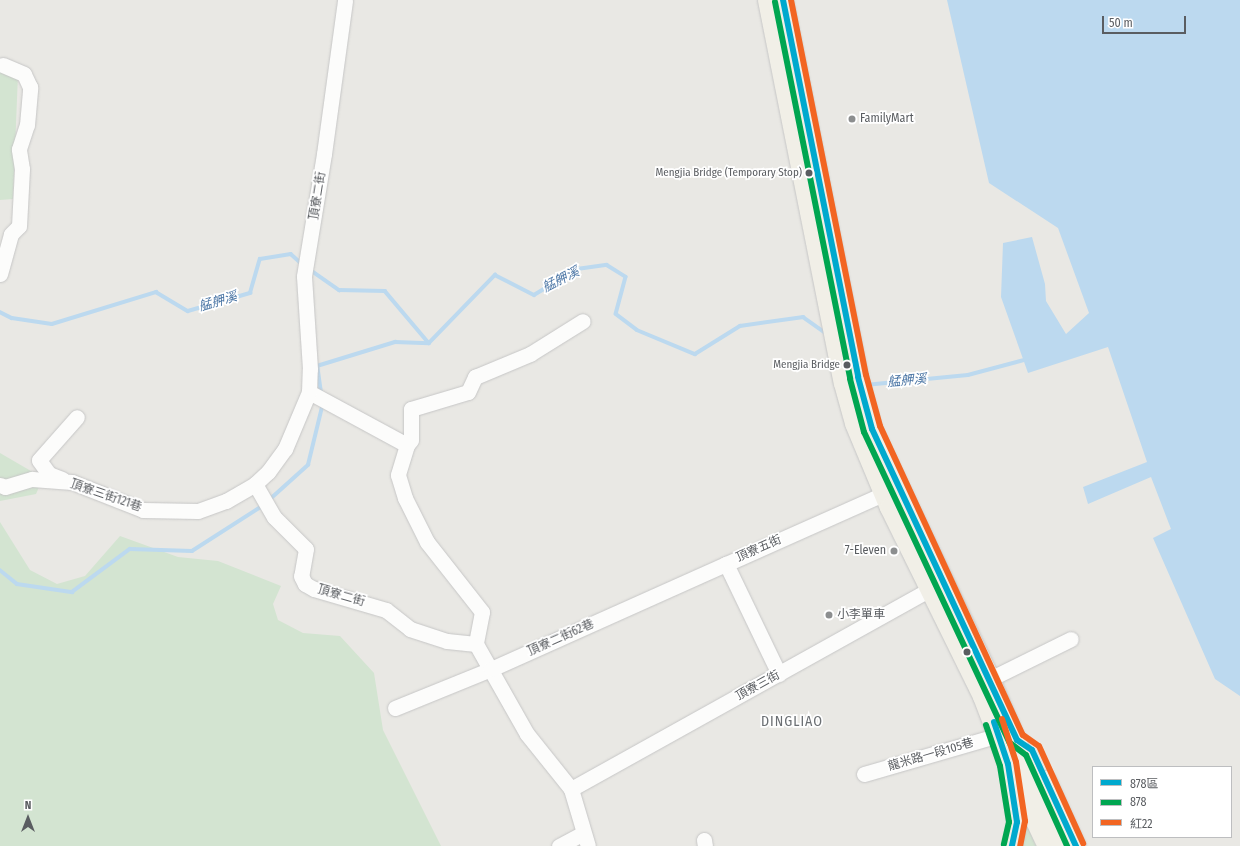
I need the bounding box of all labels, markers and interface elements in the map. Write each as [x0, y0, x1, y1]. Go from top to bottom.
scale bar [1104, 8, 1188, 34]
text: 50 m [1109, 16, 1133, 30]
place label: FamilyMart [860, 112, 914, 126]
marker: FamilyMart [847, 114, 857, 124]
place label: Mengjia Bridge (Temporary Stop) [655, 166, 802, 180]
marker: Mengjia Bridge (Temporary Stop) [804, 168, 814, 178]
street label: 頂寮二街 [307, 171, 329, 221]
water label: 艋舺溪 [540, 264, 582, 296]
water label: 艋舺溪 [197, 289, 239, 315]
place label: Mengjia Bridge [773, 358, 840, 372]
marker: Mengjia Bridge [842, 360, 852, 370]
water label: 艋舺溪 [887, 372, 927, 390]
street label: 頂寮三街121巷 [68, 477, 144, 515]
street label: 頂寮五街 [734, 533, 784, 565]
place label: 7-Eleven [845, 544, 886, 558]
marker: 7-Eleven [889, 546, 899, 556]
street label: 頂寮二街 [316, 582, 366, 610]
place label: 小李單車 [837, 608, 885, 622]
marker: 小李單車 [824, 610, 834, 620]
street label: 頂寮二街62巷 [526, 617, 596, 659]
unlabelled marker [962, 647, 972, 657]
street label: 頂寮三街 [734, 668, 782, 704]
district label: DINGLIAO [761, 714, 823, 730]
street label: 龍米路一段105巷 [887, 736, 975, 774]
legend [1092, 766, 1232, 838]
text: 878區 [1130, 777, 1158, 791]
text: 878 [1130, 795, 1146, 809]
north arrow [8, 798, 48, 838]
text: N [25, 799, 31, 812]
text: 紅22 [1130, 817, 1153, 831]

